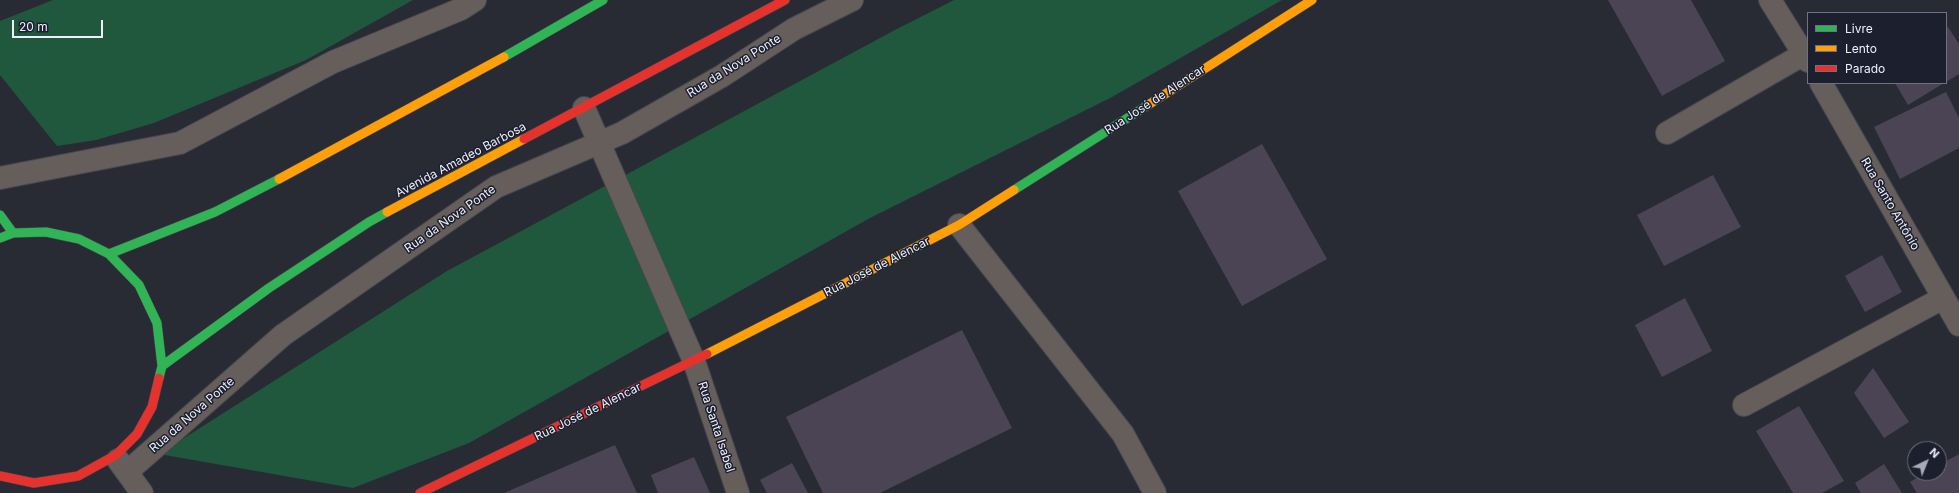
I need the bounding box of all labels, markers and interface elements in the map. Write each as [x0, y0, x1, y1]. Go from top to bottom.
scale bar [14, 12, 105, 38]
legend [1807, 12, 1947, 84]
text: 20 m [19, 19, 48, 34]
text: Livre [1845, 21, 1873, 36]
street label: Rua da Nova Ponte [684, 31, 784, 101]
text: Lento [1845, 41, 1877, 56]
text: Parado [1845, 61, 1885, 76]
street label: Rua José de Alencar [1102, 62, 1208, 138]
street label: Avenida Amadeo Barbosa [393, 119, 529, 201]
street label: Rua Santo Antônio [1858, 155, 1922, 253]
street label: Rua da Nova Ponte [402, 182, 498, 256]
street label: Rua José de Alencar [822, 234, 932, 300]
street label: Rua da Nova Ponte [147, 374, 237, 456]
street label: Rua José de Alencar [532, 380, 644, 444]
street label: Rua Santa Isabel [695, 380, 737, 474]
north arrow [1907, 441, 1947, 481]
text: N [1927, 445, 1942, 461]

